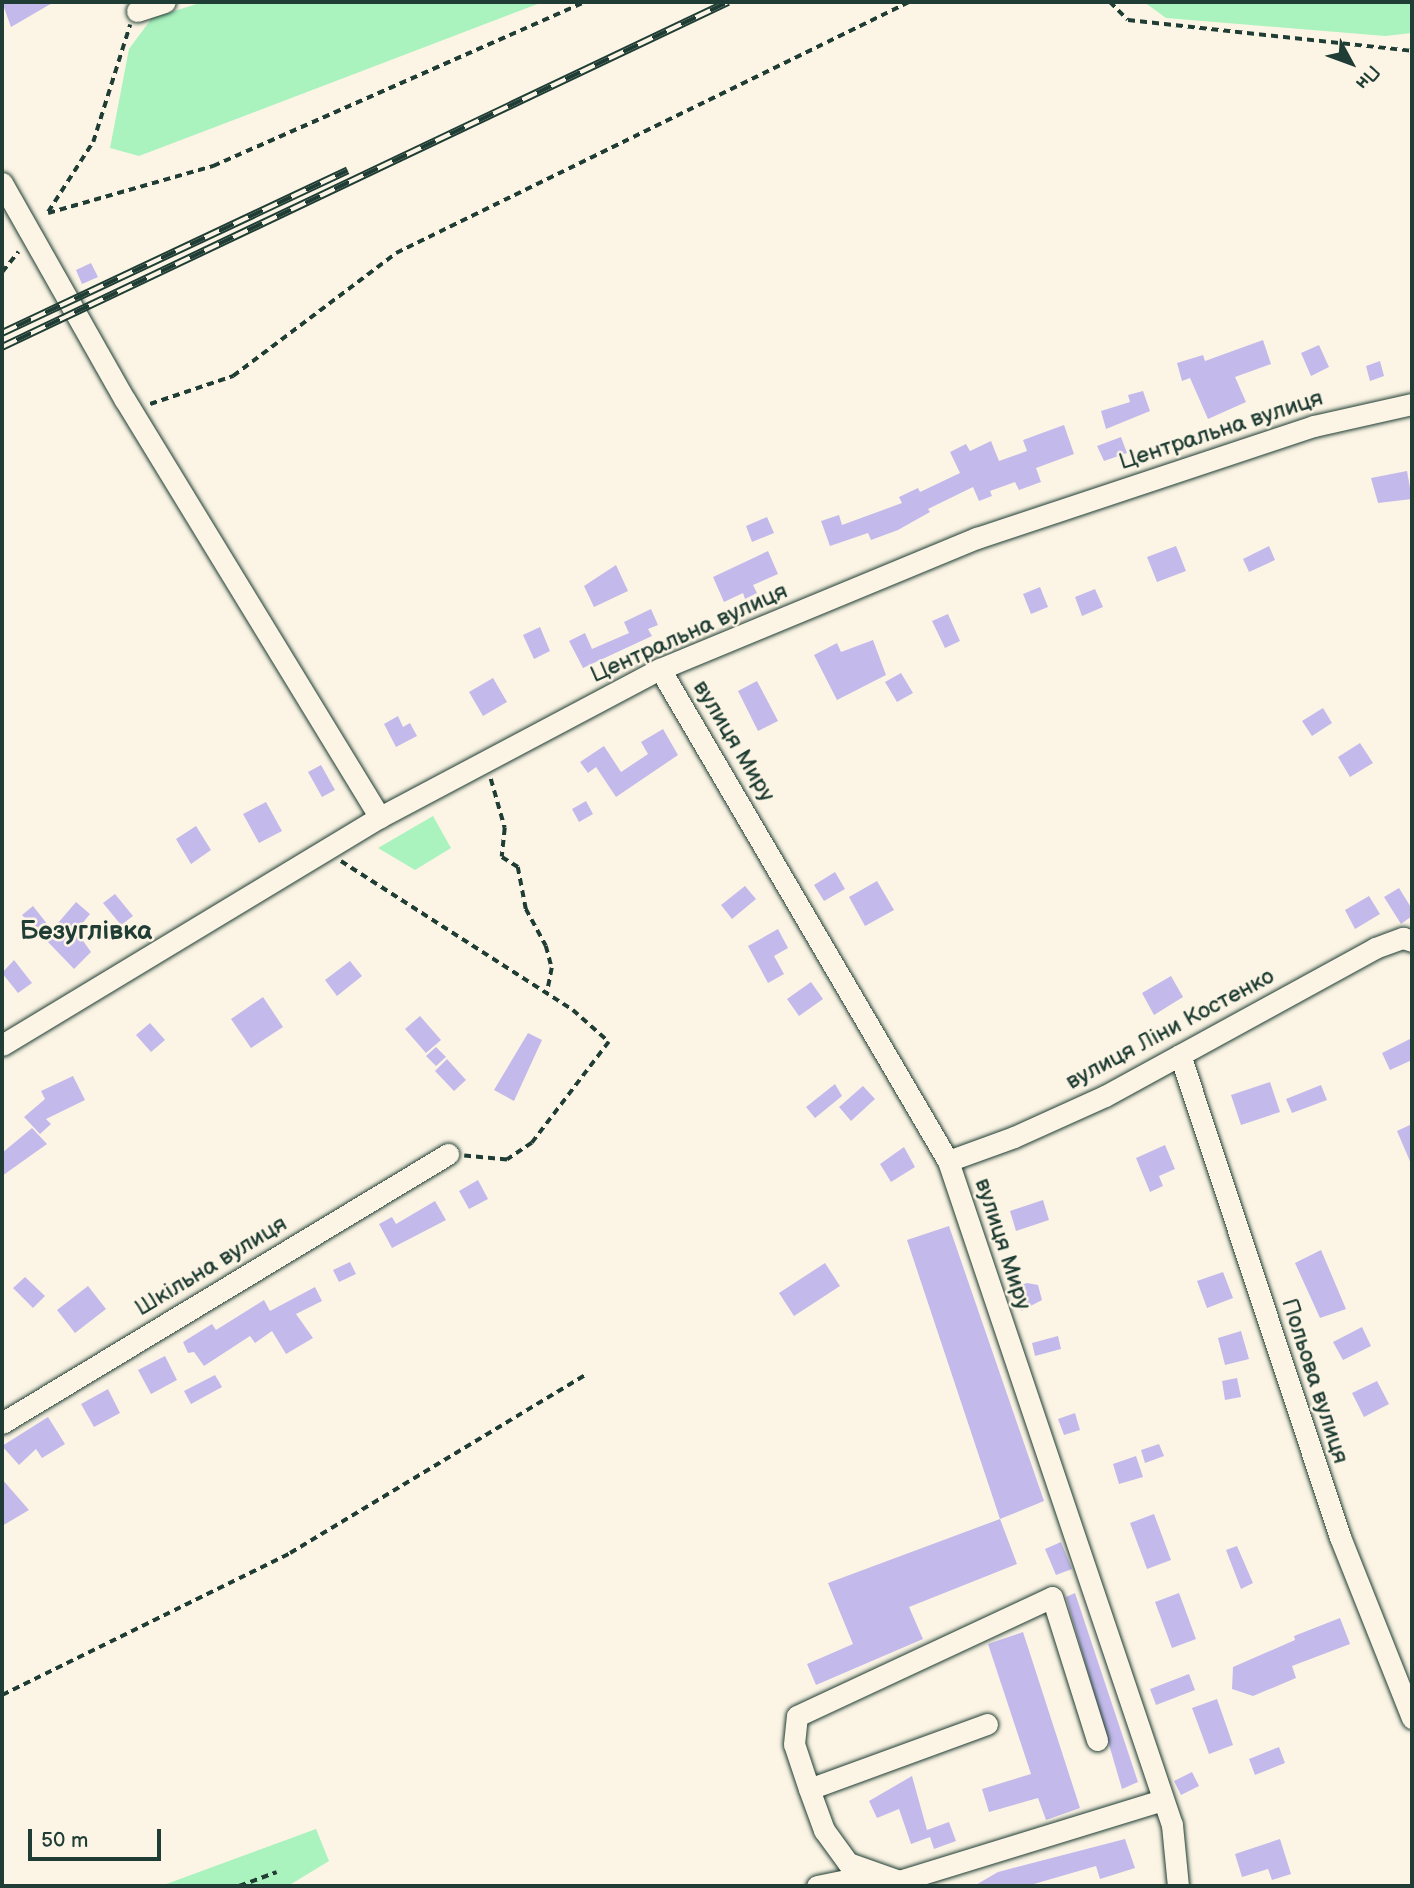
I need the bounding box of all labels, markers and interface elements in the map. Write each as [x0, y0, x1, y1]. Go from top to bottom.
north arrow [1316, 28, 1386, 98]
text: Пн [1350, 60, 1384, 94]
street label: Центральна вулиця [1116, 384, 1326, 476]
street label: Центральна вулиця [586, 577, 792, 689]
street label: вулиця Миру [687, 675, 781, 807]
district label: Безуглівка [20, 916, 152, 948]
street label: вулиця Ліни Костенко [1061, 962, 1279, 1096]
street label: вулиця Миру [969, 1175, 1037, 1313]
street label: Шкільна вулиця [130, 1210, 292, 1322]
street label: Польова вулиця [1275, 1295, 1355, 1467]
scale bar [32, 1814, 164, 1858]
text: 50 m [41, 1828, 88, 1853]

